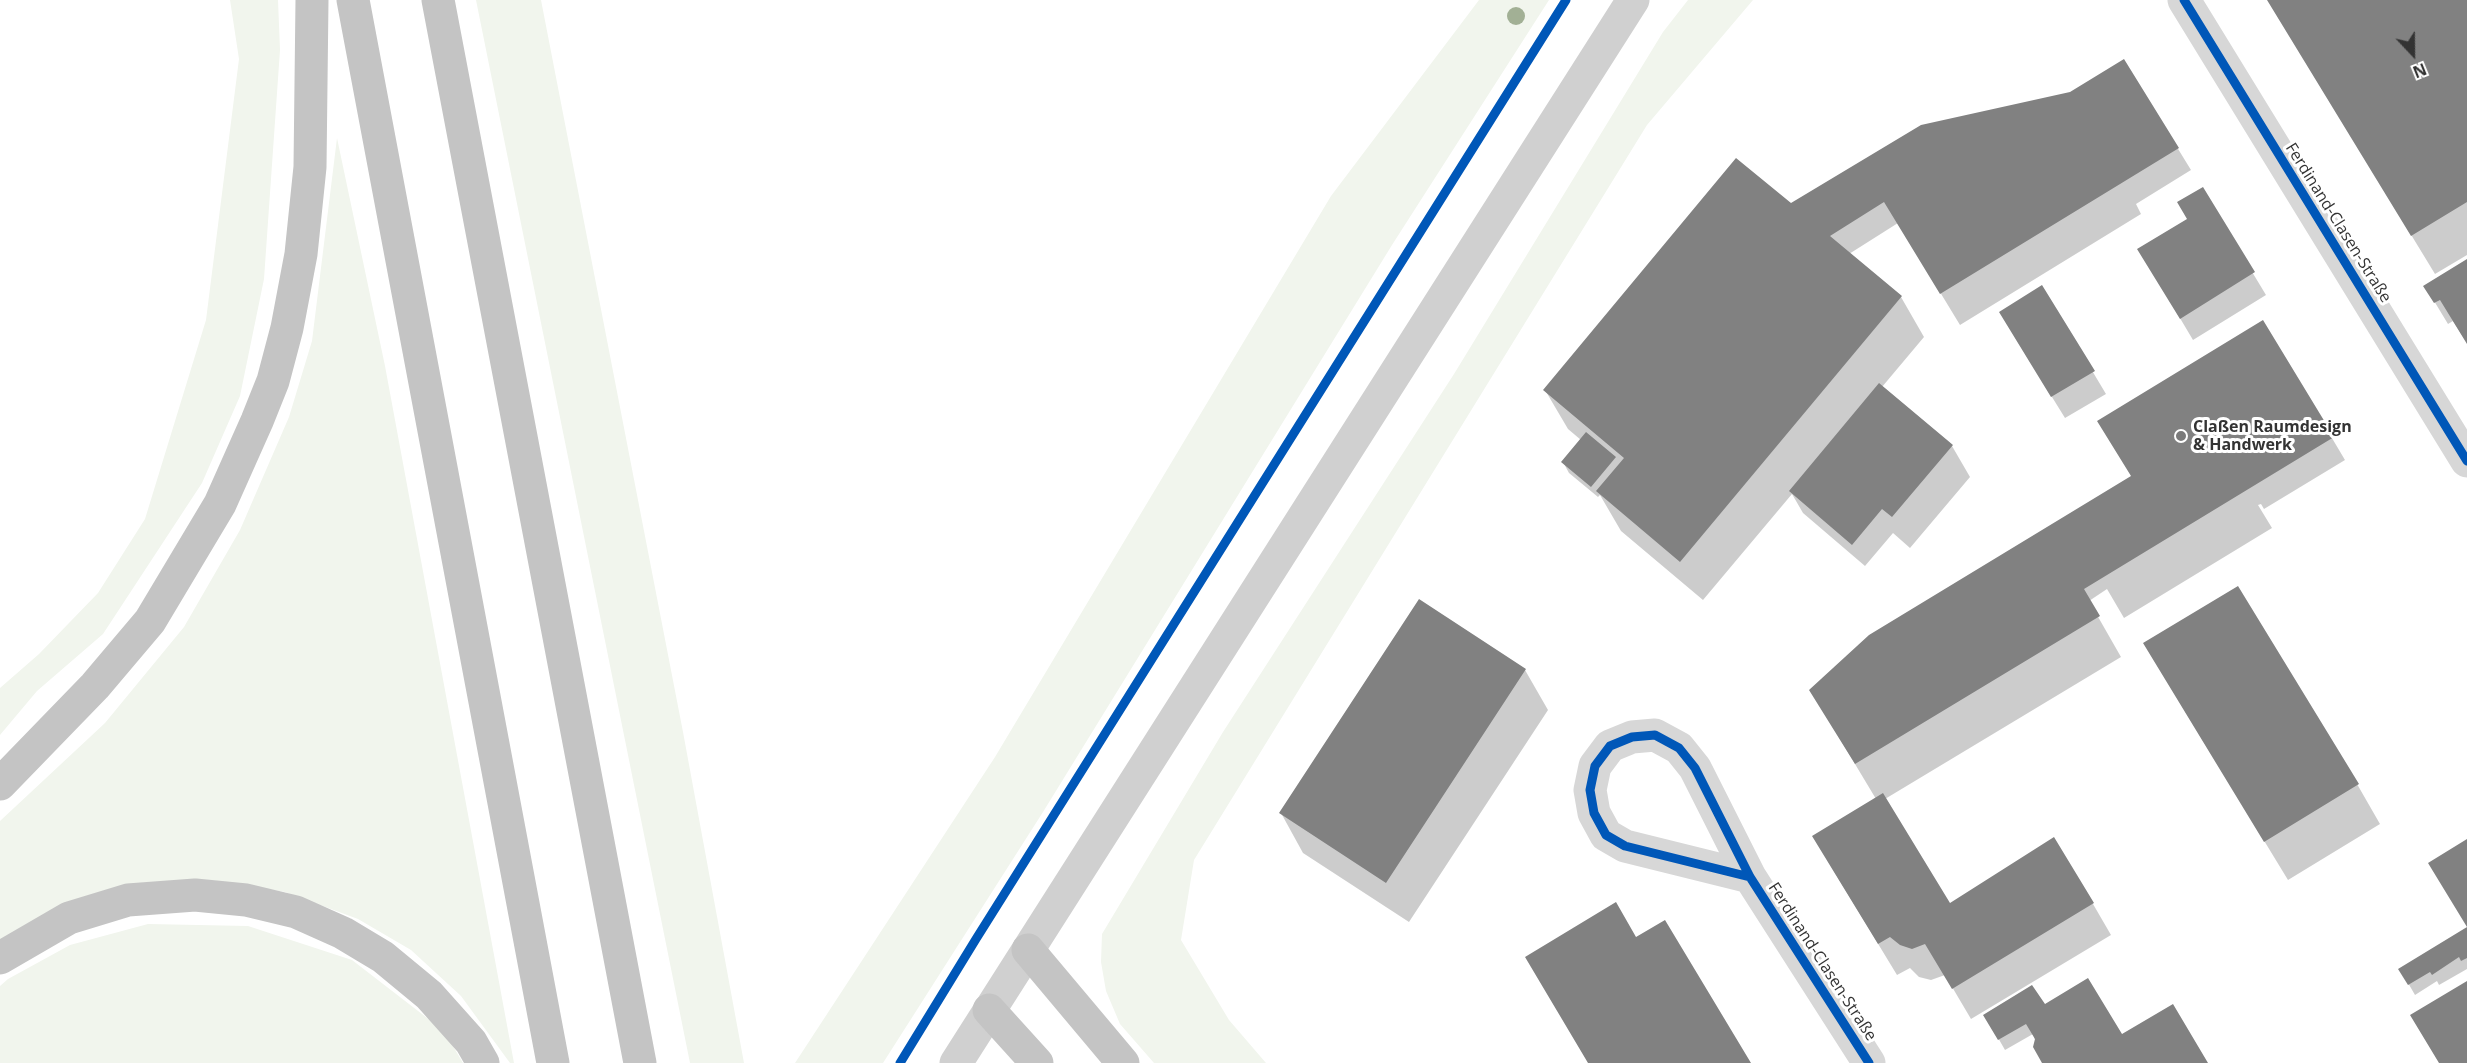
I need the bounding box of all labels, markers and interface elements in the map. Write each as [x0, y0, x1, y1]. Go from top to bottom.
north arrow [2383, 24, 2443, 84]
text: N [2410, 58, 2430, 83]
street label: Ferdinand-Clasen-Straße [2281, 140, 2395, 306]
place label: Claßen Raumdesign & Handwerk [2193, 417, 2352, 455]
marker: Claßen Raumdesign & Handwerk [2174, 429, 2188, 443]
street label: Ferdinand-Clasen-Straße [1764, 879, 1880, 1045]

